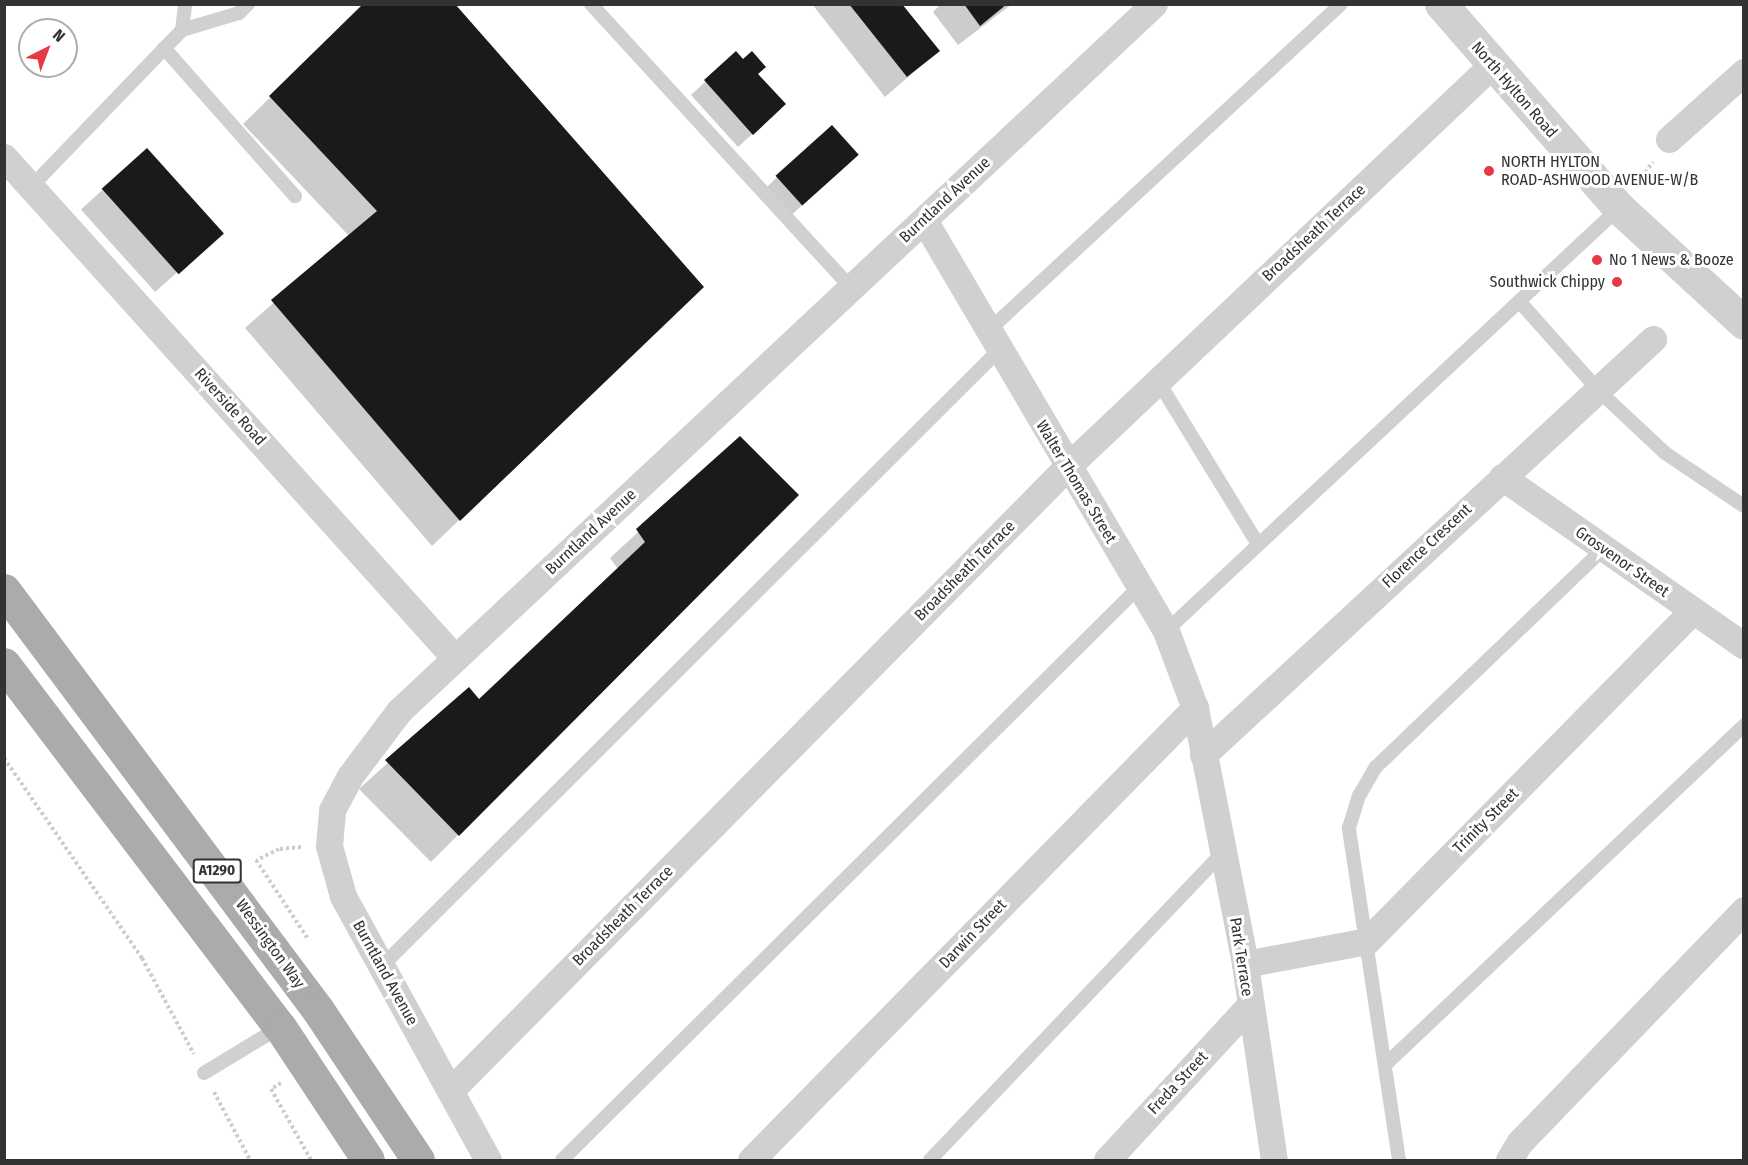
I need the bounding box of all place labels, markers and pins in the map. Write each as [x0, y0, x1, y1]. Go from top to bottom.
place label: NORTH HYLTON ROAD-ASHWOOD AVENUE-W/B [1501, 152, 1698, 190]
marker: NORTH HYLTON ROAD-ASHWOOD AVENUE-W/B [1482, 164, 1496, 178]
place label: No 1 News & Booze [1609, 250, 1734, 270]
marker: No 1 News & Booze [1590, 253, 1604, 267]
place label: Southwick Chippy [1490, 272, 1605, 292]
marker: Southwick Chippy [1610, 275, 1624, 289]

